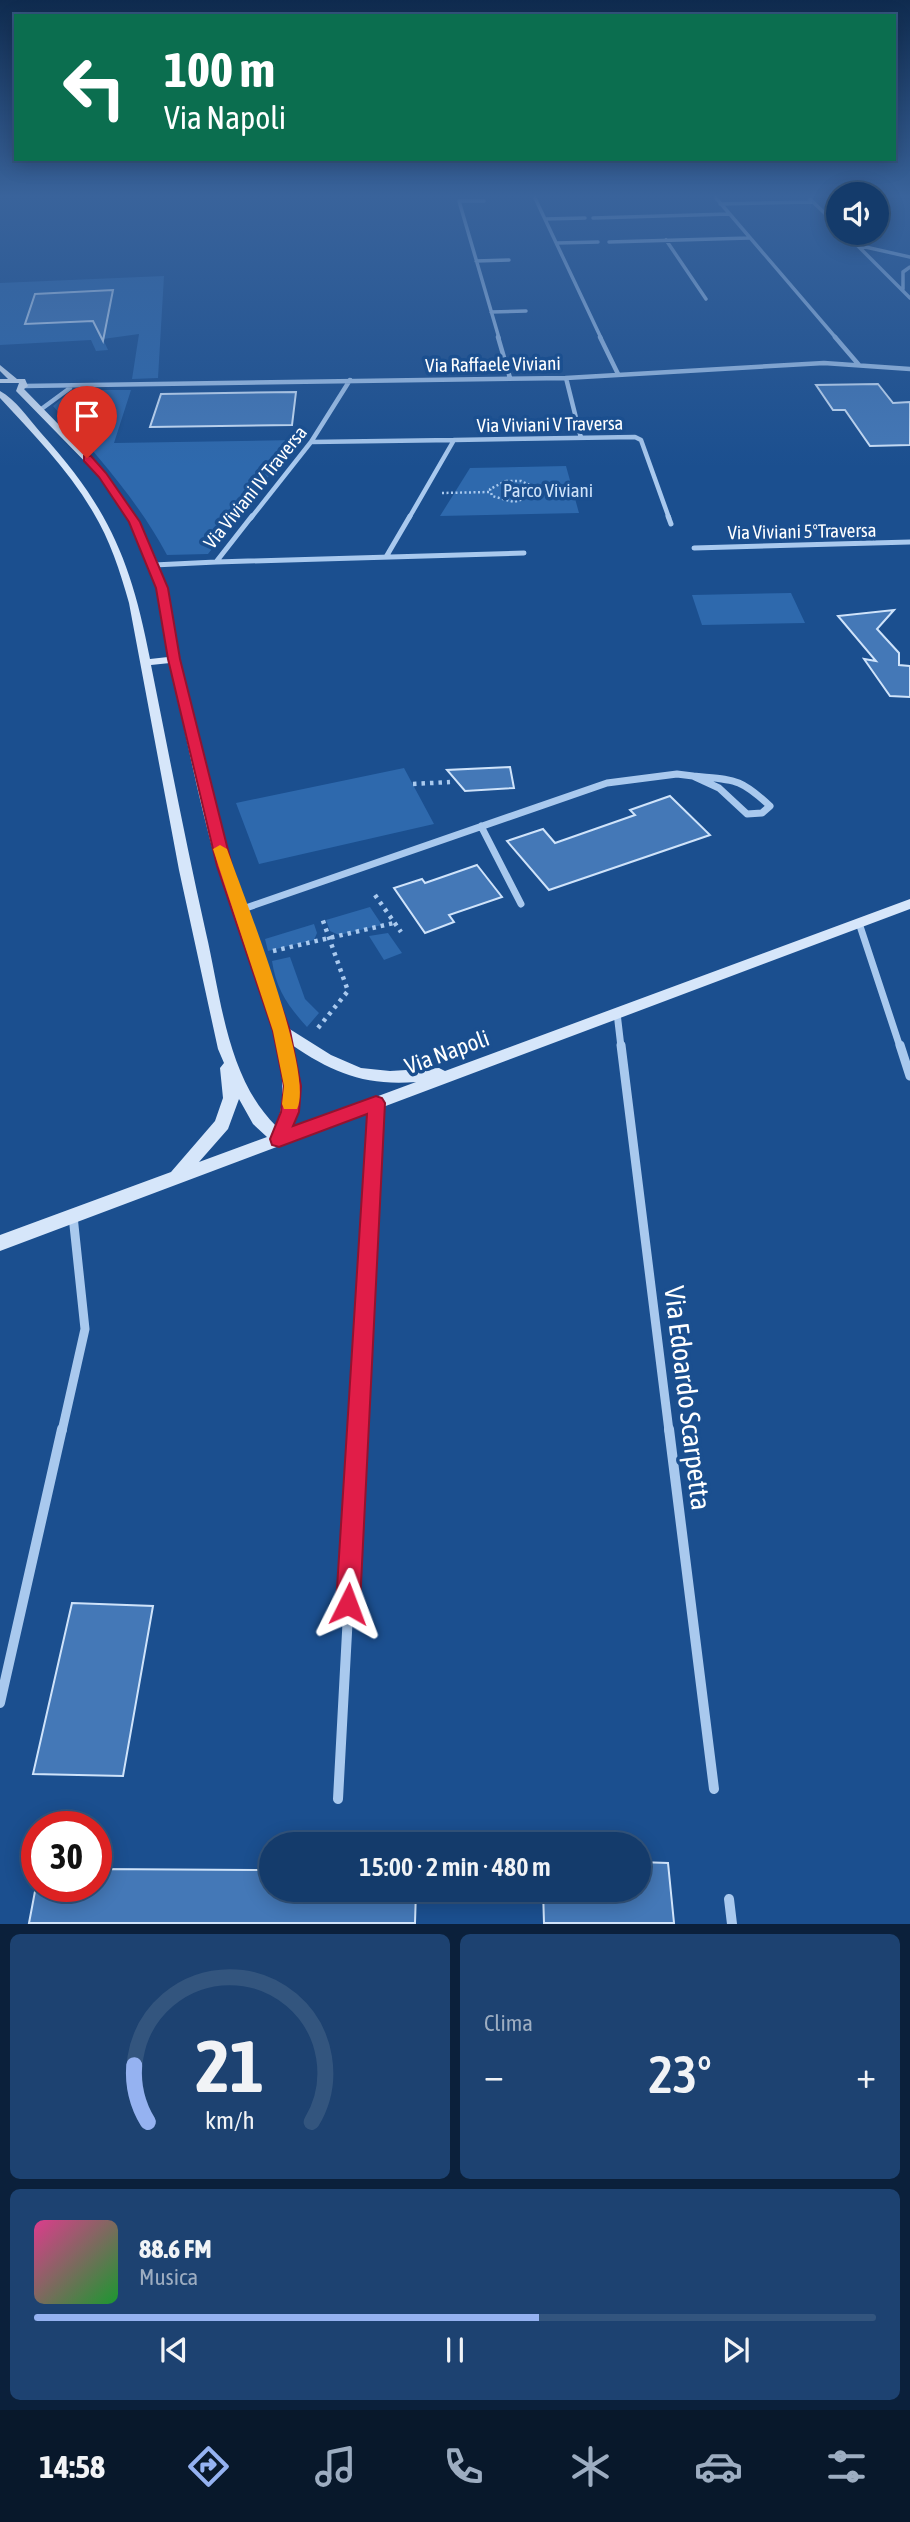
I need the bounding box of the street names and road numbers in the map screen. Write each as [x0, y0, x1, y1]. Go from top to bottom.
street label: Via Raffaele Viviani [425, 352, 561, 376]
street label: Via Viviani V Traversa [477, 412, 623, 436]
street label: Via Viviani IV Traversa [199, 421, 311, 553]
street label: Via Viviani 5°Traversa [727, 519, 877, 543]
street label: Via Napoli [401, 1025, 493, 1079]
street label: Via Edoardo Scarpetta [658, 1284, 718, 1512]

